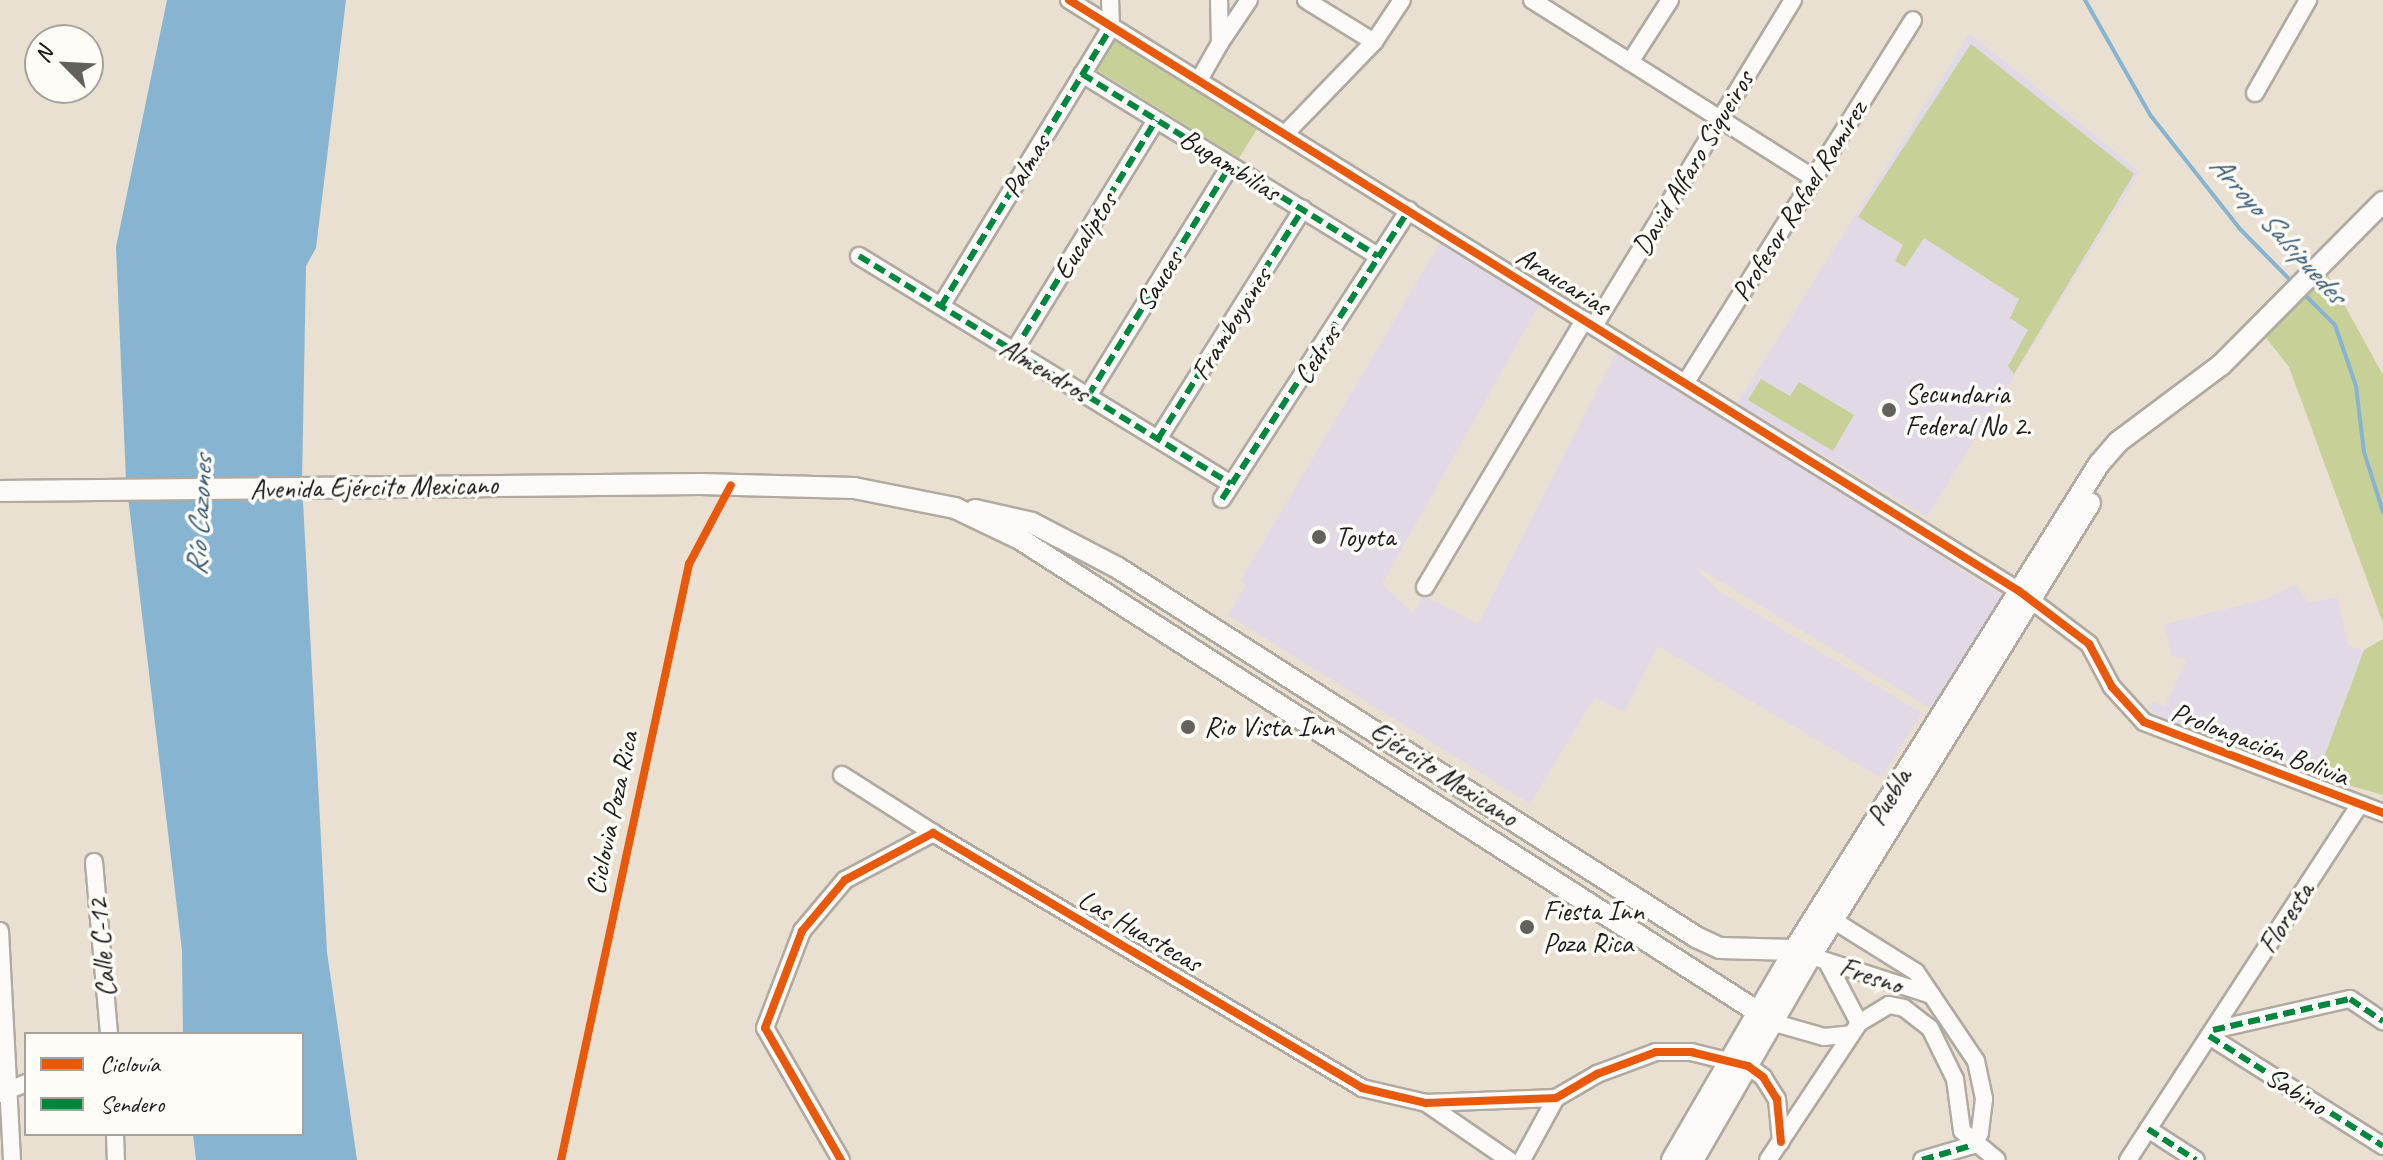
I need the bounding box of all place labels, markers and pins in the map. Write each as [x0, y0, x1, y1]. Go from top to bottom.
place label: Secundaria Federal No 2. [1905, 377, 2031, 443]
marker: Secundaria Federal No 2. [1880, 401, 1898, 419]
place label: Toyota [1335, 520, 1395, 554]
marker: Toyota [1310, 528, 1328, 546]
place label: Rio Vista Inn [1204, 710, 1333, 744]
marker: Rio Vista Inn [1179, 718, 1197, 736]
place label: Fiesta Inn Poza Rica [1543, 894, 1644, 960]
marker: Fiesta Inn Poza Rica [1518, 918, 1536, 936]

